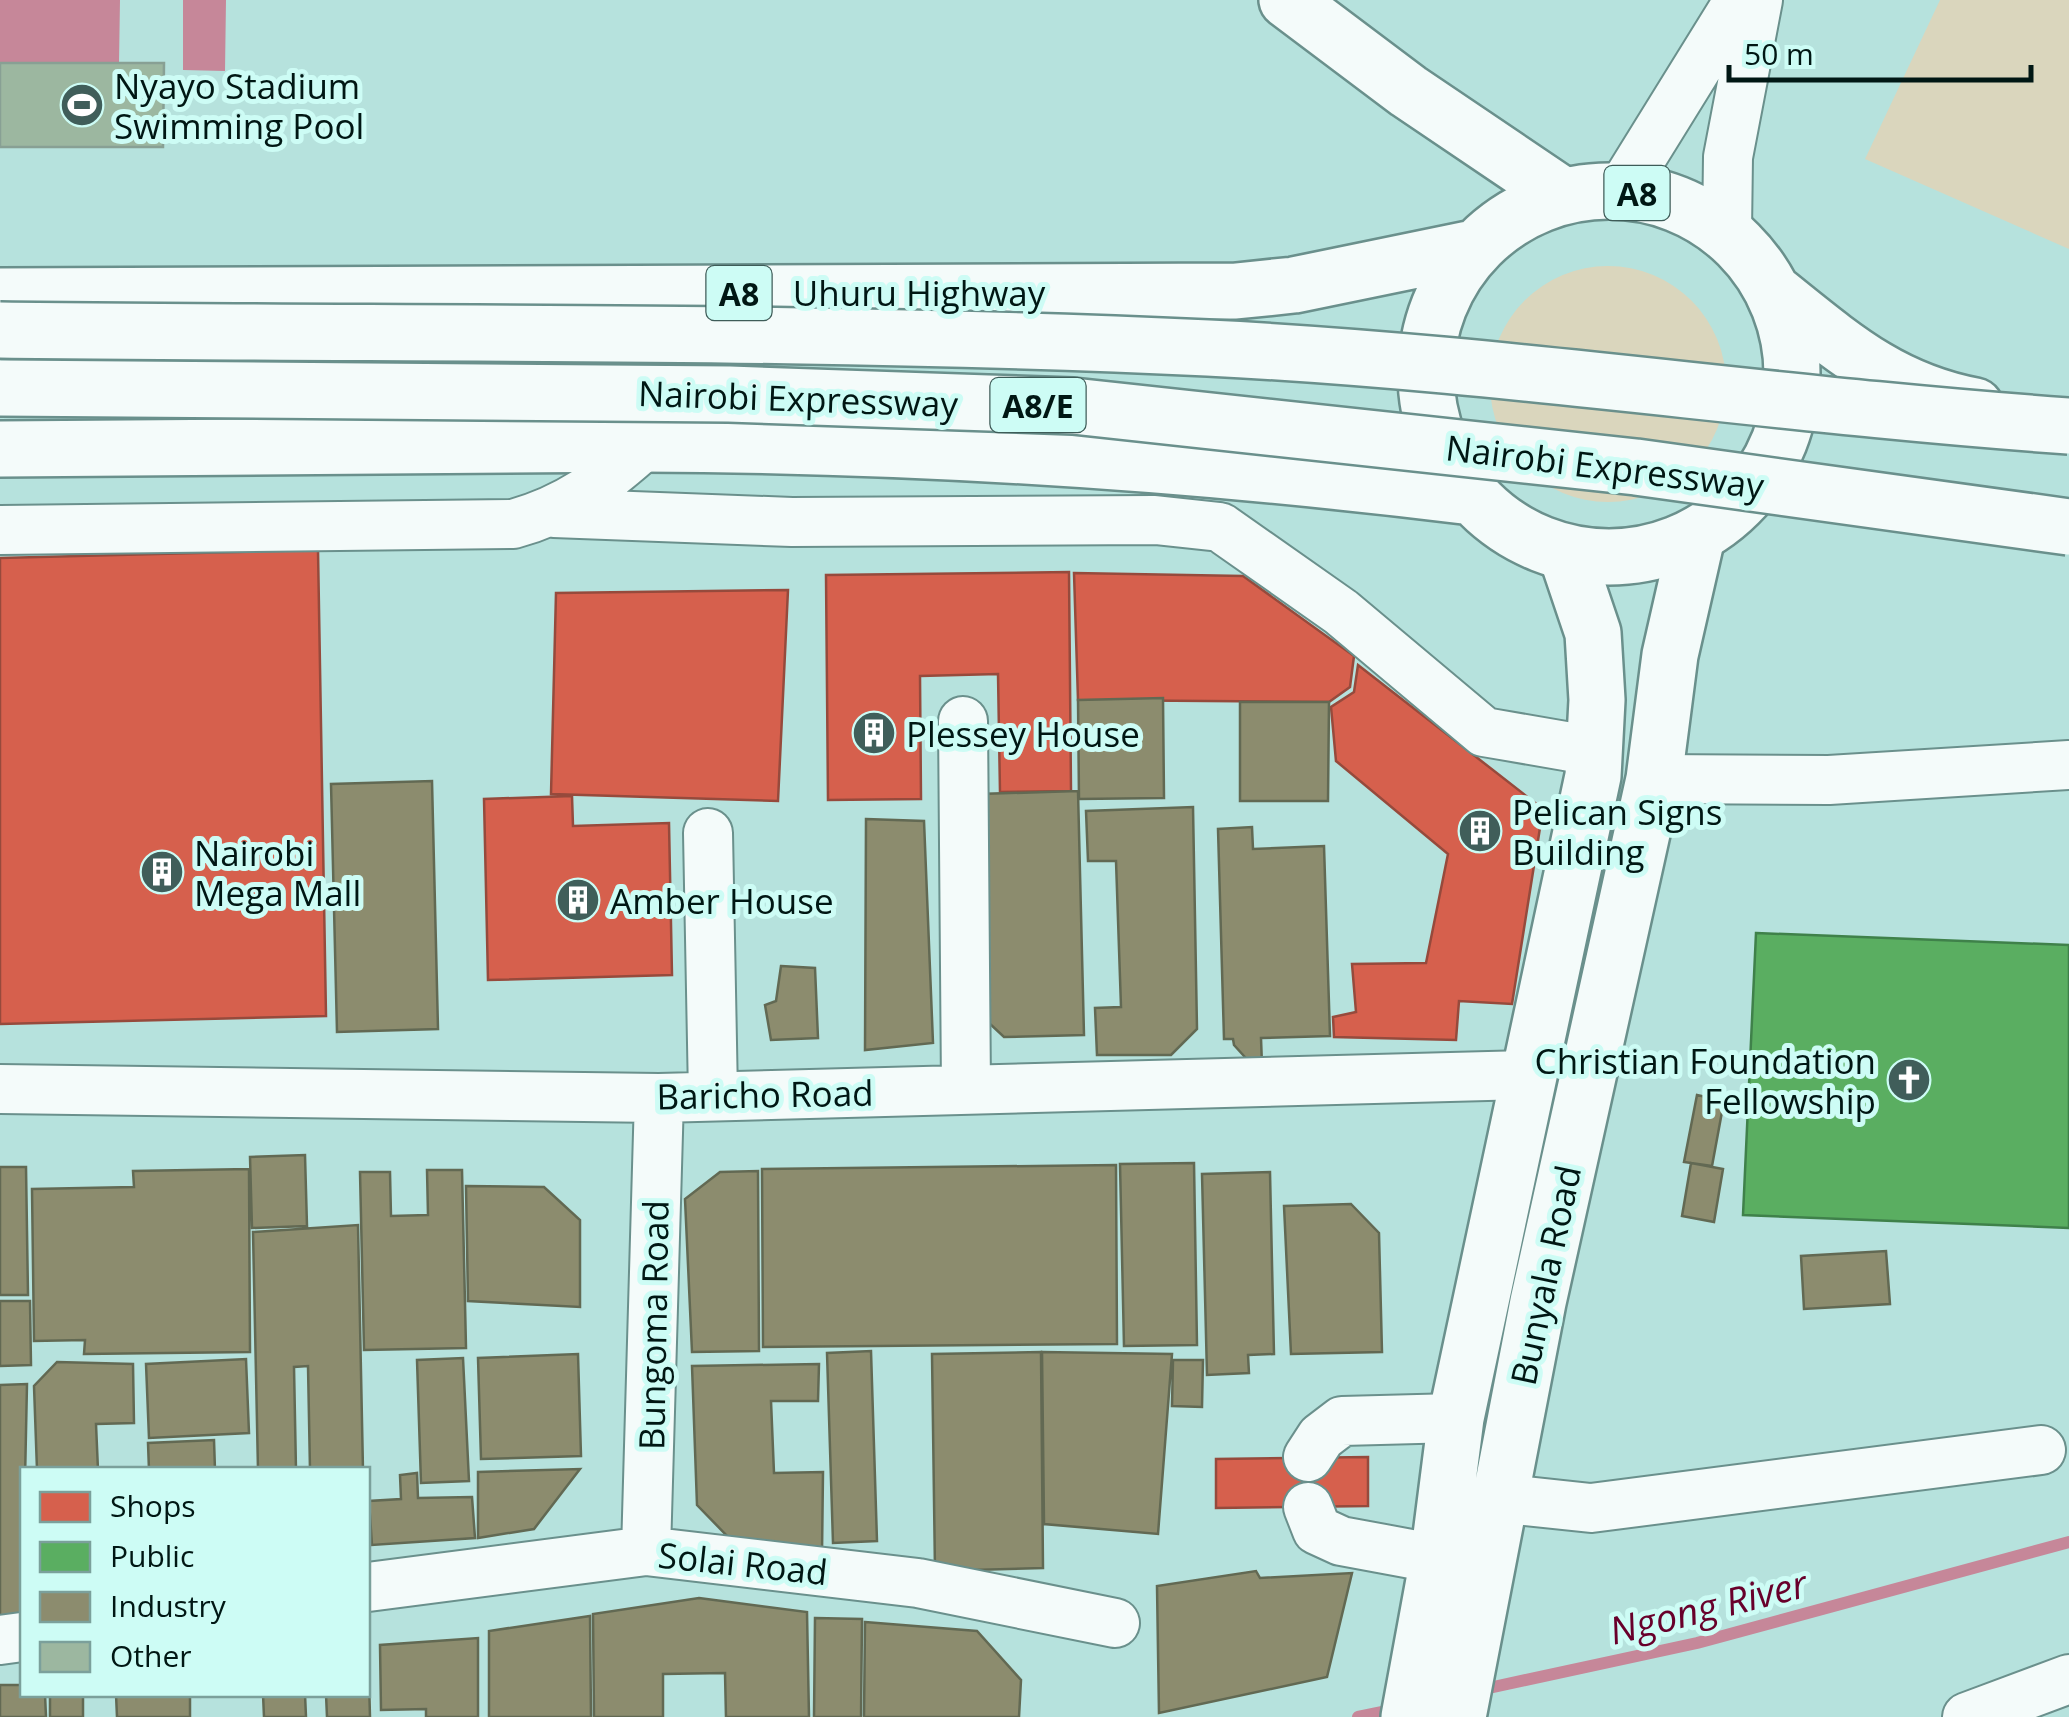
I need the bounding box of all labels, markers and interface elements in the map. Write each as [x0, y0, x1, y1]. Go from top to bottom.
scale bar [1729, 20, 2032, 82]
text: 50 m [1744, 33, 1814, 74]
place label: Nyayo Stadium Swimming Pool [114, 62, 364, 149]
sports icon: Nyayo Stadium Swimming Pool [59, 82, 105, 128]
road number: A8 [1604, 166, 1670, 220]
road number: A8 [706, 266, 772, 320]
street label: Uhuru Highway [793, 269, 1046, 316]
street label: Nairobi Expressway [637, 369, 959, 427]
road number: A8/E [990, 378, 1086, 432]
street label: Nairobi Expressway [1443, 423, 1767, 509]
building icon: Plessey House [851, 710, 897, 756]
place label: Plessey House [906, 710, 1140, 757]
place label: Pelican Signs Building [1512, 788, 1722, 875]
building icon: Pelican Signs Building [1457, 808, 1503, 854]
place label: Nairobi Mega Mall [194, 829, 361, 916]
building icon: Nairobi Mega Mall [139, 849, 185, 895]
building icon: Amber House [555, 877, 601, 923]
place label: Amber House [610, 877, 834, 924]
place label: Christian Foundation Fellowship [1535, 1037, 1876, 1124]
church icon: Christian Foundation Fellowship [1886, 1057, 1932, 1103]
street label: Baricho Road [656, 1069, 874, 1119]
street label: Bunyala Road [1499, 1161, 1591, 1389]
street label: Bungoma Road [627, 1200, 679, 1450]
legend [20, 1467, 370, 1697]
text: Shops [110, 1485, 196, 1526]
street label: Solai Road [656, 1531, 830, 1595]
text: Public [110, 1535, 194, 1576]
water label: Ngong River [1604, 1556, 1814, 1656]
text: Industry [110, 1585, 227, 1626]
text: Other [110, 1635, 192, 1676]

